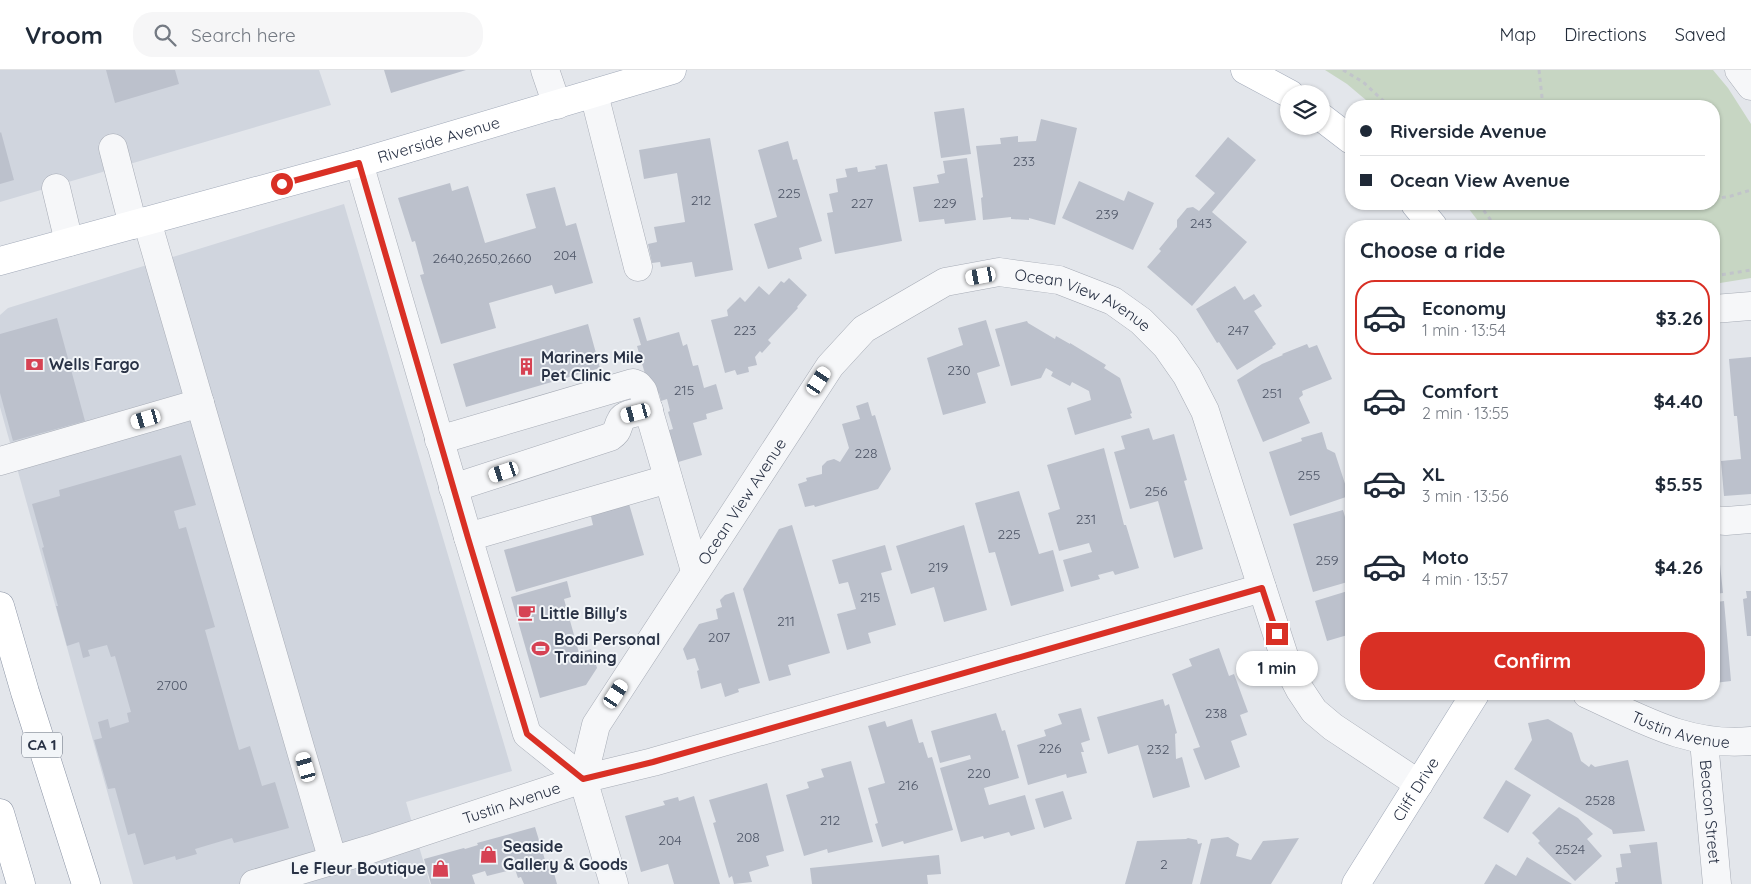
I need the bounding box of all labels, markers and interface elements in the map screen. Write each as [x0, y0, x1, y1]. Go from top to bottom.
search box [133, 12, 483, 57]
text: Vroom [25, 20, 103, 50]
icon: search [151, 21, 179, 49]
text: Search here [191, 23, 296, 47]
text: Map [1499, 23, 1536, 46]
text: Directions [1564, 23, 1647, 46]
text: Saved [1675, 23, 1726, 46]
map controls [1280, 85, 1330, 135]
button: layers [1280, 85, 1330, 135]
street label: Riverside Avenue [375, 112, 502, 167]
text: Riverside Avenue [1390, 119, 1547, 143]
house number: 233 [1013, 152, 1035, 170]
text: Ocean View Avenue [1390, 168, 1570, 192]
route start [271, 173, 293, 195]
house number: 225 [777, 184, 801, 202]
house number: 212 [691, 191, 712, 209]
house number: 227 [851, 194, 873, 212]
house number: 229 [933, 194, 957, 212]
house number: 239 [1096, 205, 1119, 223]
house number: 243 [1190, 214, 1212, 232]
text: Choose a ride [1360, 236, 1505, 264]
house number: 204 [553, 246, 577, 264]
house number: 2640,2650,2660 [432, 249, 532, 267]
street label: Ocean View Avenue [1013, 264, 1155, 335]
car [964, 266, 997, 286]
icon: car [1362, 295, 1407, 340]
text: Economy [1422, 296, 1506, 320]
text: $3.26 [1655, 306, 1703, 330]
text: 1 min · 13:54 [1422, 320, 1506, 340]
house number: 223 [734, 321, 756, 339]
house number: 247 [1227, 321, 1249, 339]
place label: Mariners Mile Pet Clinic [541, 347, 643, 385]
bank icon: Wells Fargo [25, 354, 45, 374]
place label: Wells Fargo [49, 354, 139, 374]
building icon: Mariners Mile Pet Clinic [517, 356, 537, 376]
house number: 230 [947, 361, 971, 379]
car [804, 364, 833, 398]
icon: car [1362, 378, 1407, 423]
text: Comfort [1422, 379, 1499, 403]
house number: 215 [674, 381, 694, 399]
house number: 251 [1262, 384, 1282, 402]
text: $4.40 [1653, 389, 1703, 413]
car [619, 402, 652, 424]
text: 2 min · 13:55 [1422, 403, 1509, 423]
car [129, 408, 162, 430]
street label: Ocean View Avenue [693, 434, 790, 569]
house number: 228 [854, 444, 878, 462]
car [487, 460, 520, 484]
icon: car [1362, 461, 1407, 506]
text: XL [1422, 462, 1445, 486]
house number: 255 [1297, 466, 1321, 484]
text: $5.55 [1655, 472, 1703, 496]
house number: 256 [1145, 482, 1168, 500]
text: 3 min · 13:56 [1422, 486, 1509, 506]
house number: 231 [1076, 510, 1096, 528]
house number: 225 [997, 525, 1021, 543]
icon: car [1362, 544, 1407, 589]
text: Moto [1422, 545, 1469, 569]
house number: 259 [1315, 551, 1339, 569]
text: $4.26 [1654, 555, 1703, 579]
house number: 219 [928, 558, 949, 576]
text: 4 min · 13:57 [1422, 569, 1508, 589]
house number: 215 [860, 588, 880, 606]
cafe icon: Little Billy's [516, 603, 536, 623]
place label: Little Billy's [540, 603, 627, 623]
house number: 211 [777, 612, 795, 630]
route end [1266, 623, 1288, 645]
house number: 207 [708, 628, 730, 646]
place label: Bodi Personal Training [554, 629, 660, 667]
button: Confirm [1360, 632, 1705, 690]
sports icon: Bodi Personal Training [530, 638, 550, 658]
callout: 1 min [1236, 652, 1318, 686]
text: 1 min [1258, 658, 1296, 678]
house number: 2700 [156, 676, 188, 694]
car [601, 677, 630, 711]
house number: 238 [1205, 704, 1227, 722]
street label: Tustin Avenue [1628, 706, 1730, 752]
road number: CA 1 [22, 732, 62, 758]
house number: 226 [1038, 739, 1062, 757]
house number: 232 [1147, 740, 1170, 758]
car [294, 751, 317, 783]
street label: Cliff Drive [1388, 753, 1443, 825]
street label: Beacon Street [1696, 759, 1725, 865]
house number: 220 [967, 764, 991, 782]
house number: 216 [898, 776, 919, 794]
street label: Tustin Avenue [460, 777, 563, 828]
house number: 2528 [1585, 791, 1615, 809]
house number: 212 [820, 811, 841, 829]
house number: 208 [736, 828, 760, 846]
house number: 204 [658, 831, 682, 849]
place label: Seaside Gallery & Goods [503, 836, 628, 874]
house number: 2524 [1555, 840, 1585, 858]
shop icon: Seaside Gallery & Goods [479, 845, 499, 865]
house number: 2 [1160, 855, 1168, 873]
place label: Le Fleur Boutique [291, 858, 426, 878]
shop icon: Le Fleur Boutique [430, 858, 450, 878]

